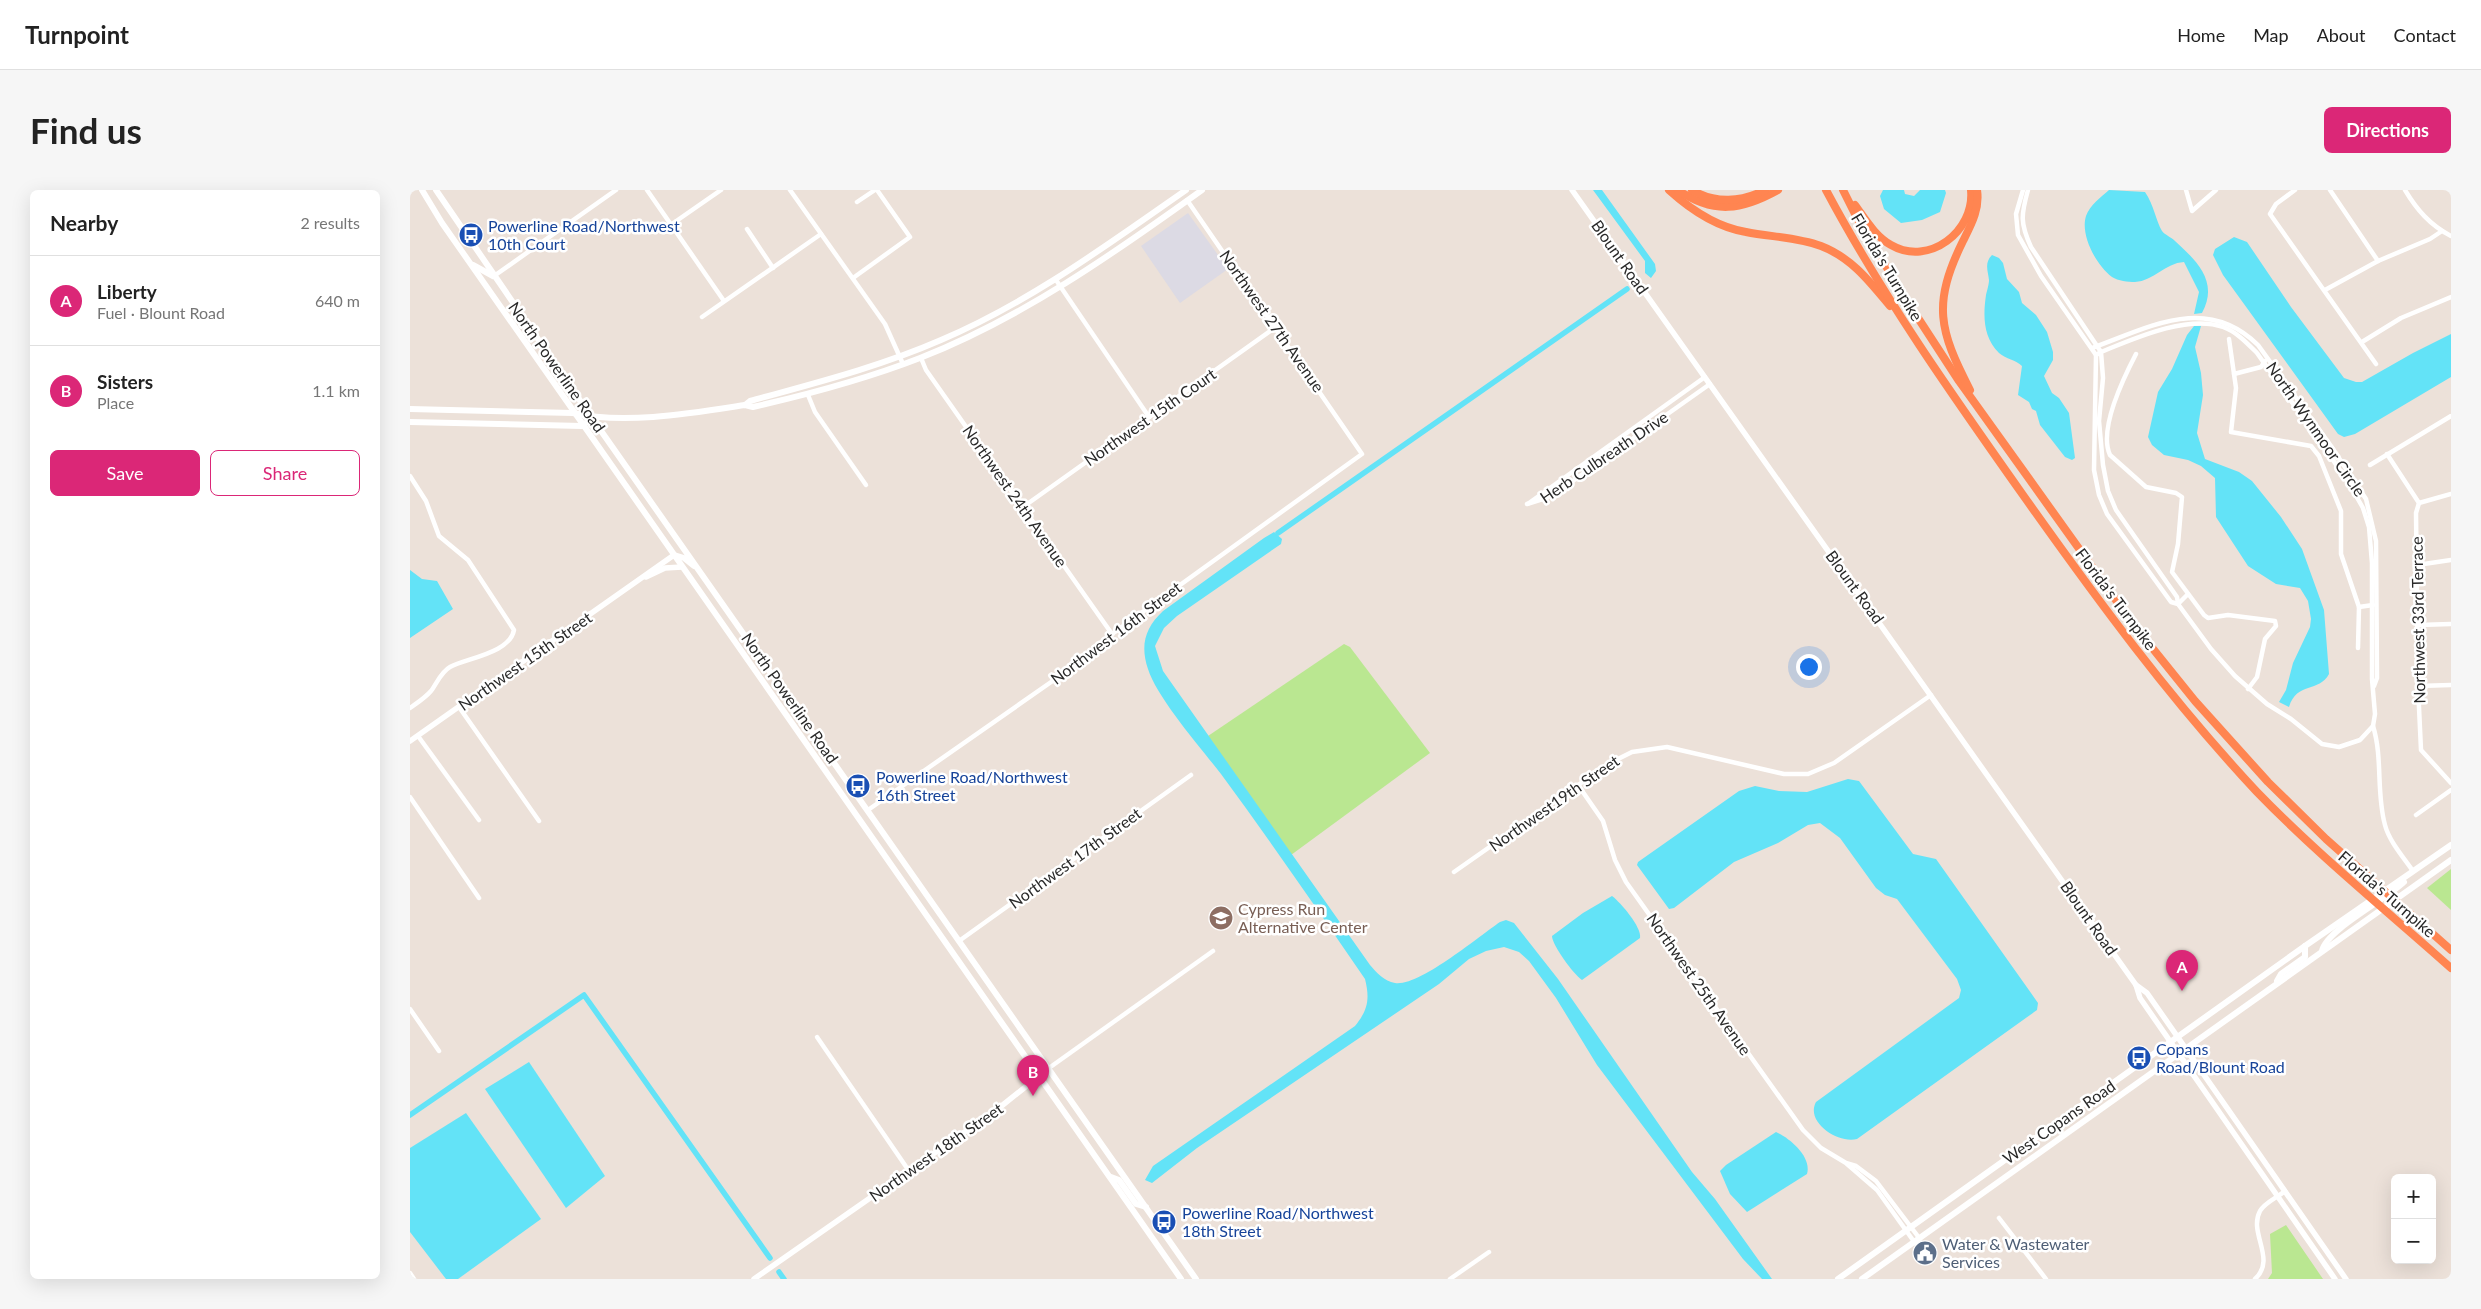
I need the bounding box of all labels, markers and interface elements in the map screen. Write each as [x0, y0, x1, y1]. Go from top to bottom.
text: Turnpoint [25, 20, 129, 49]
text: Home [2177, 24, 2225, 46]
text: Map [2253, 24, 2289, 46]
text: About [2317, 24, 2366, 46]
text: Contact [2394, 24, 2456, 46]
button: Directions [2324, 107, 2451, 153]
text: Find us [30, 109, 142, 151]
street label: Florida's Turnpike [1848, 209, 1927, 324]
text: Nearby [50, 210, 118, 235]
text: 2 results [300, 213, 360, 232]
place label: Powerline Road/Northwest 10th Court [488, 216, 680, 253]
street label: Blount Road [1588, 216, 1653, 297]
bus stop icon: Powerline Road/Northwest 10th Court [458, 222, 484, 248]
street label: Northwest 27th Avenue [1216, 246, 1329, 395]
text: Liberty [97, 280, 157, 303]
text: A [60, 291, 72, 310]
text: 640 m [315, 291, 360, 310]
street label: North Powerline Road [505, 298, 610, 436]
text: Fuel · Blount Road [97, 303, 225, 322]
street label: North Wynmoor Circle [2263, 358, 2370, 500]
street label: Northwest 15th Court [1080, 364, 1219, 469]
text: Sisters [97, 370, 153, 393]
text: B [61, 381, 71, 400]
text: 1.1 km [312, 381, 360, 400]
text: Place [97, 393, 134, 412]
street label: Herb Culbreath Drive [1536, 407, 1671, 506]
street label: Northwest 24th Avenue [959, 421, 1072, 570]
button: Save [50, 450, 200, 496]
button: Share [210, 450, 360, 496]
street label: Northwest 33rd Terrace [2407, 536, 2428, 704]
street label: Florida's Turnpike [2072, 544, 2161, 653]
street label: Blount Road [1822, 546, 1888, 627]
street label: Northwest 16th Street [1047, 577, 1185, 688]
street label: Northwest 15th Street [454, 607, 595, 714]
street label: North Powerline Road [738, 629, 843, 767]
your location [1796, 654, 1822, 680]
street label: Northwest19th Street [1485, 750, 1623, 855]
place label: Powerline Road/Northwest 16th Street [876, 767, 1068, 804]
bus stop icon: Powerline Road/Northwest 16th Street [845, 773, 871, 799]
street label: Northwest 17th Street [1005, 803, 1145, 912]
street label: Florida's Turnpike [2335, 846, 2440, 941]
street label: Blount Road [2057, 877, 2122, 958]
place label: Cypress Run Alternative Center [1238, 899, 1368, 936]
school or university icon: Cypress Run Alternative Center [1208, 905, 1234, 931]
street label: Northwest 25th Avenue [1643, 909, 1756, 1058]
pin: A [2166, 950, 2198, 991]
place label: Copans Road/Blount Road [2156, 1039, 2285, 1076]
bus stop icon: Copans Road/Blount Road [2126, 1045, 2152, 1071]
pin: B [1017, 1055, 1049, 1096]
street label: West Copans Road [1999, 1076, 2119, 1167]
street label: Northwest 18th Street [865, 1098, 1006, 1205]
map controls [2391, 1174, 2436, 1264]
button: + [2391, 1174, 2436, 1219]
place label: Powerline Road/Northwest 18th Street [1182, 1203, 1374, 1240]
bus stop icon: Powerline Road/Northwest 18th Street [1151, 1209, 1177, 1235]
button: − [2391, 1219, 2436, 1264]
place label: Water & Wastewater Services [1942, 1234, 2090, 1271]
public building icon: Water & Wastewater Services [1912, 1240, 1938, 1266]

